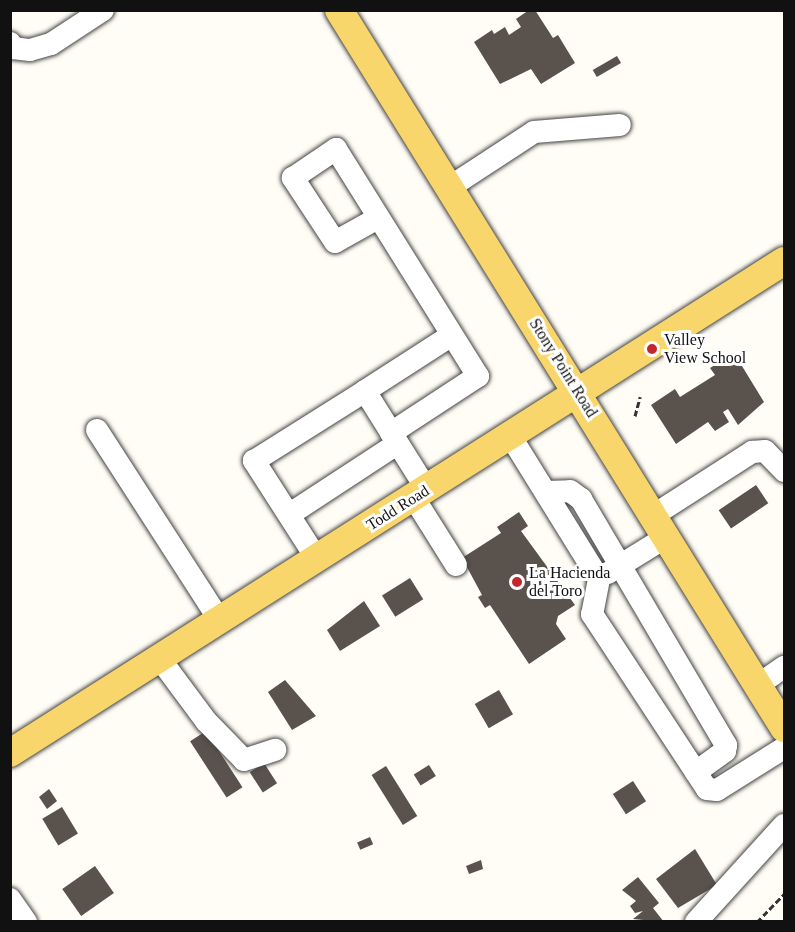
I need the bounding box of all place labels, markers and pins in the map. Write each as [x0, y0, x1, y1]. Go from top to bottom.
place label: Valley View School [664, 330, 746, 368]
marker: Valley View School [645, 342, 659, 356]
place label: La Hacienda del Toro [529, 563, 610, 601]
marker: La Hacienda del Toro [510, 575, 524, 589]

